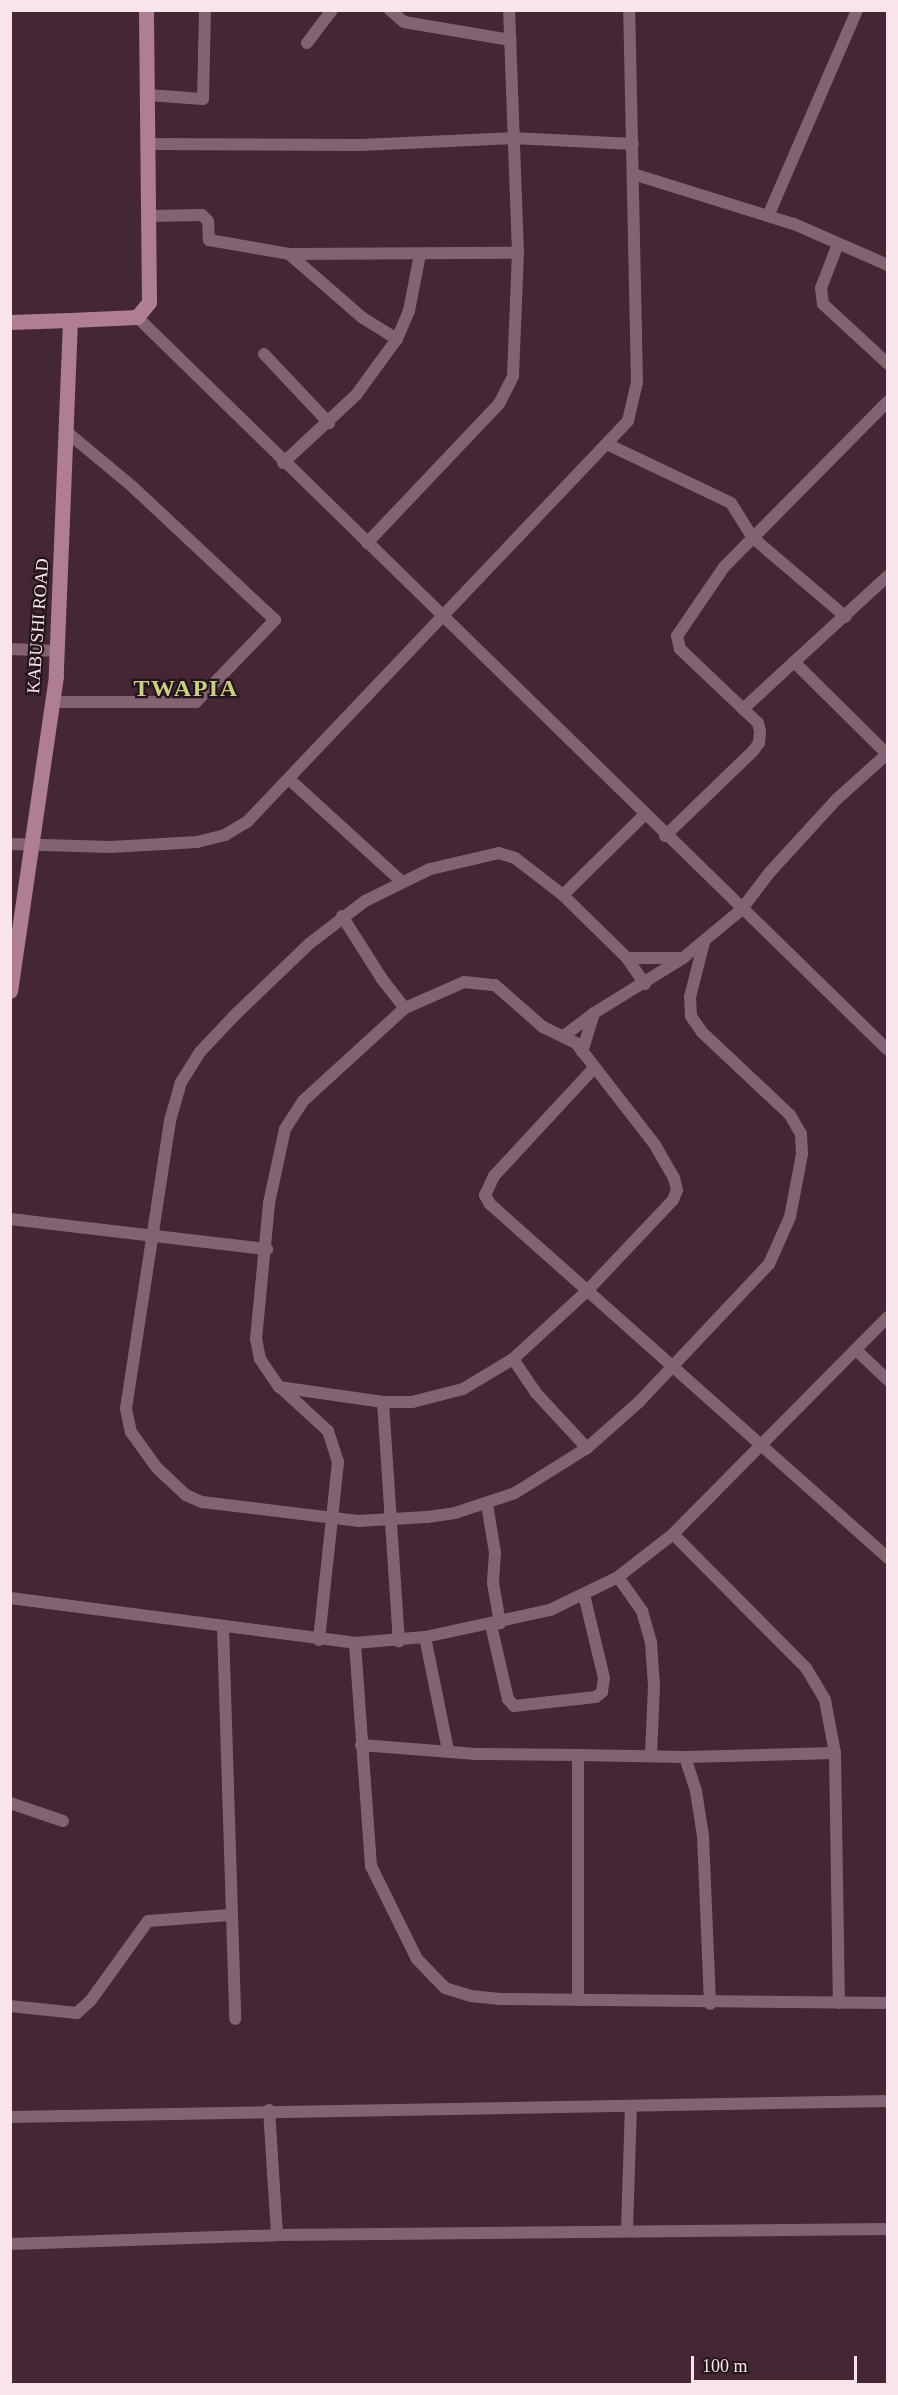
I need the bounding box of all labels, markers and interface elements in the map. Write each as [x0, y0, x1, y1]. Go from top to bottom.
street label: KABUSHI ROAD [22, 558, 54, 694]
district label: TWAPIA [133, 675, 239, 703]
scale bar [694, 2344, 860, 2382]
text: 100 m [702, 2356, 748, 2376]

